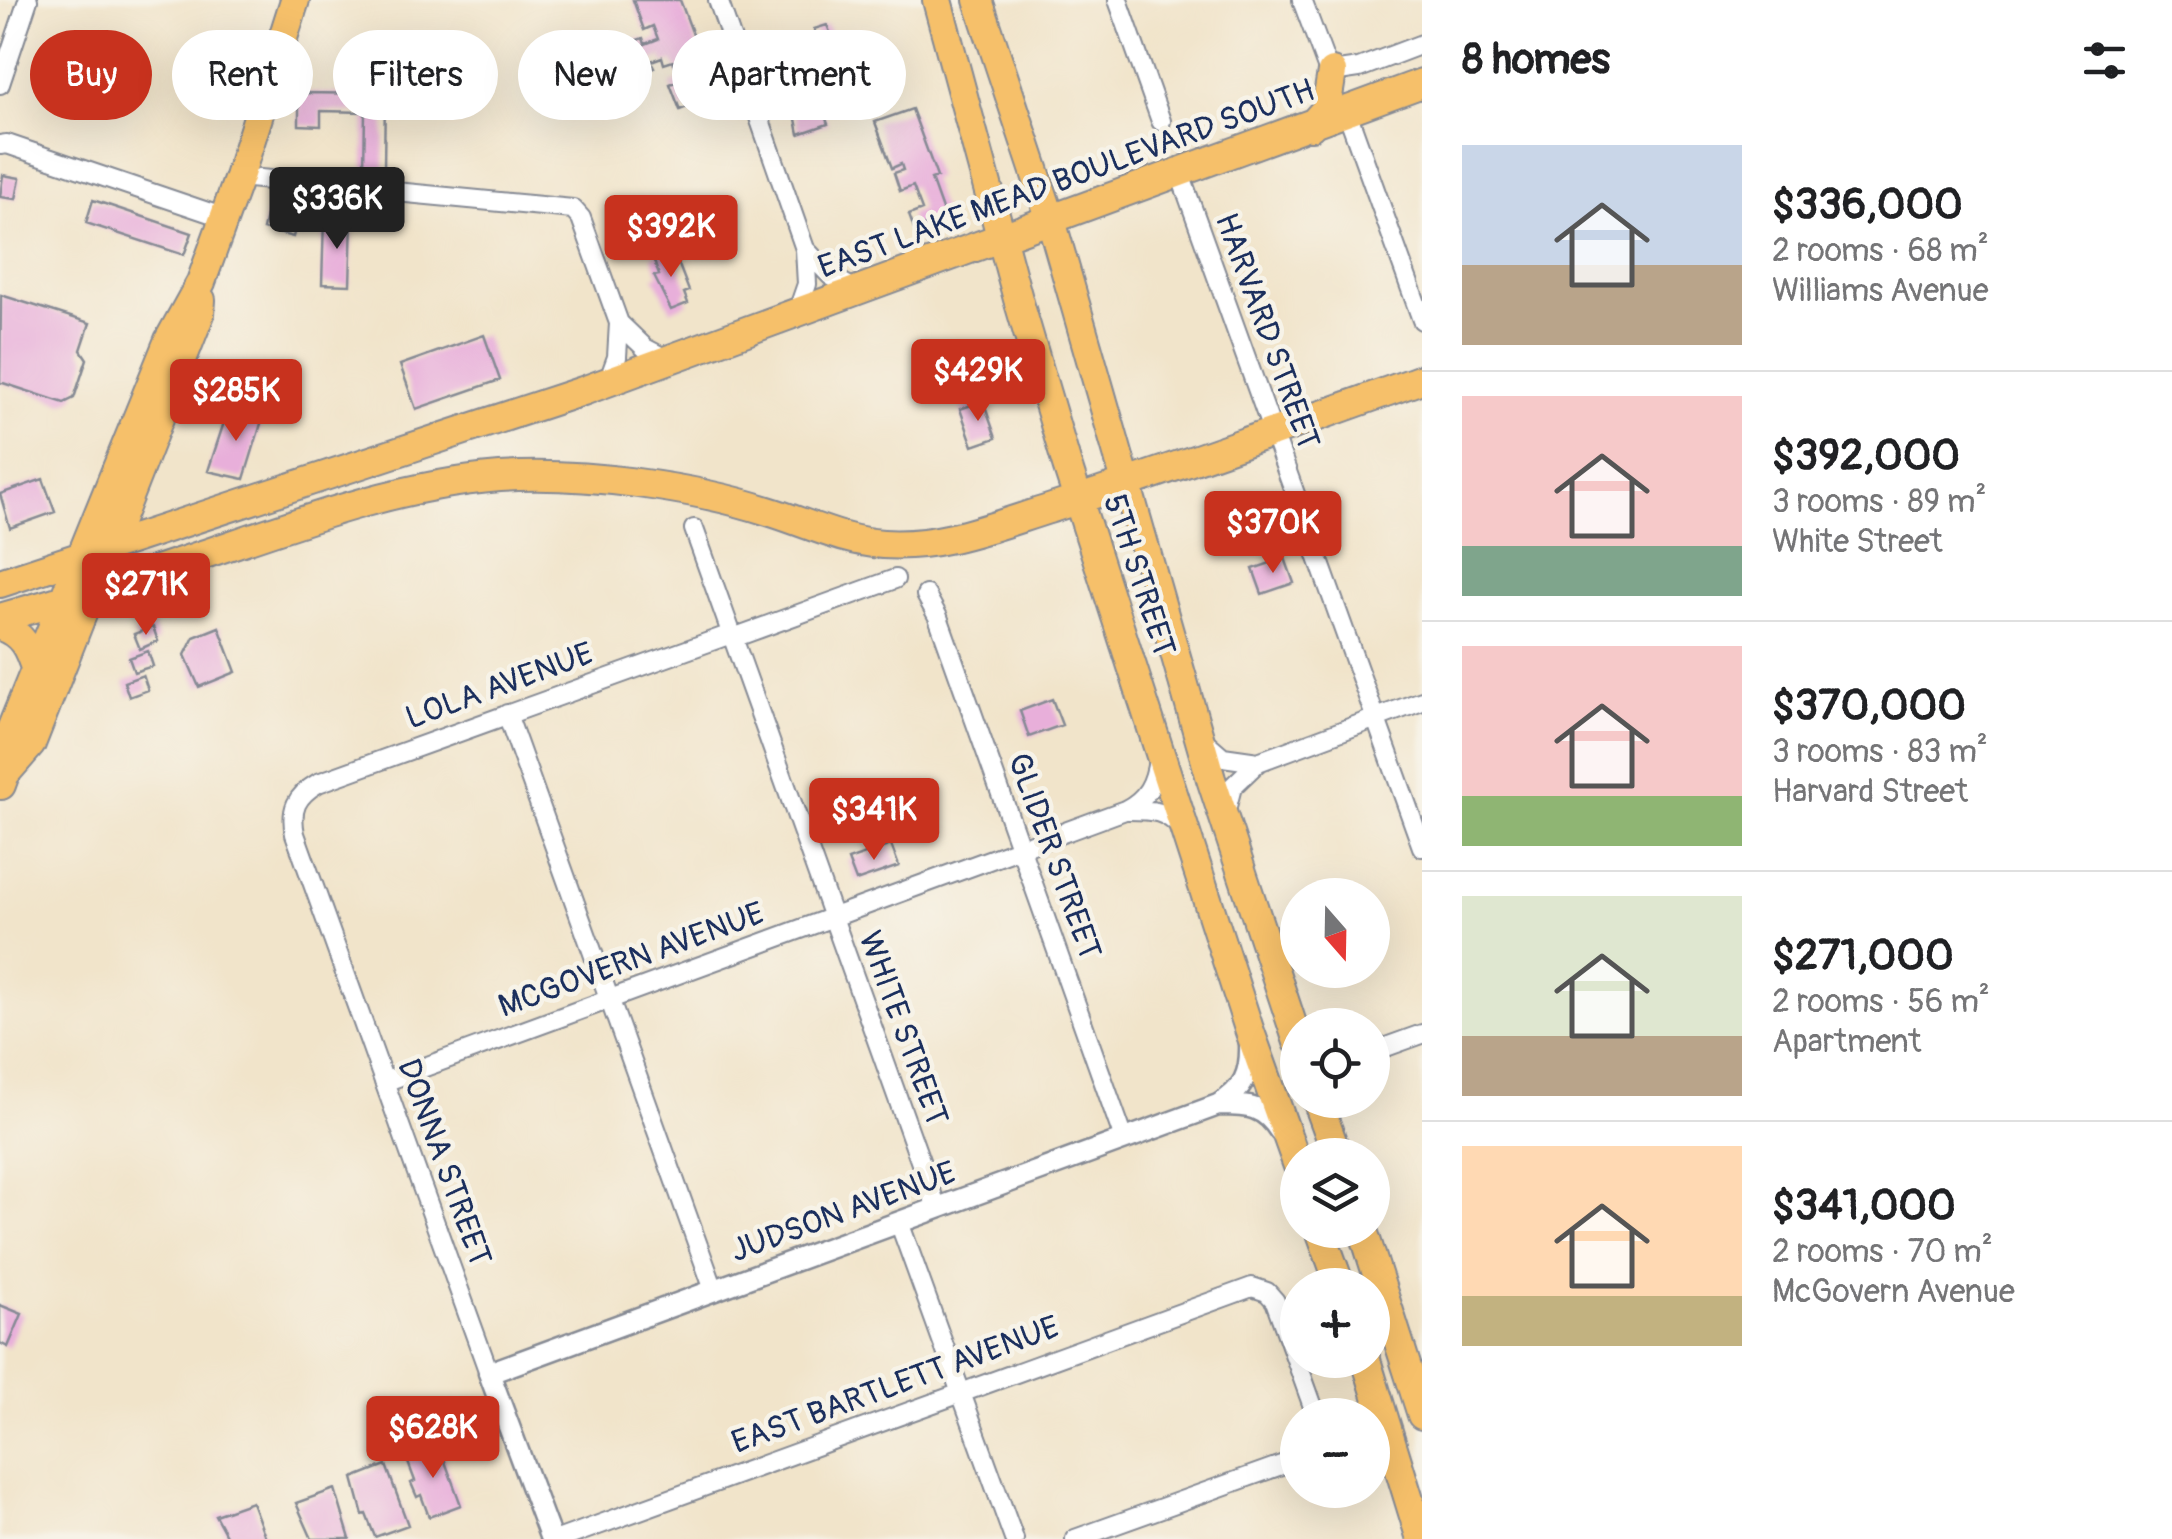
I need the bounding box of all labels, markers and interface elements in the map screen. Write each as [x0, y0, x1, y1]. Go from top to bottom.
chip: Buy [30, 30, 152, 120]
chip: Rent [172, 30, 313, 120]
chip: Filters [333, 30, 498, 120]
chip: New [518, 30, 652, 120]
chip: Apartment [672, 30, 906, 120]
icon: filters [2077, 33, 2132, 88]
text: 8 homes [1462, 34, 1610, 86]
street label: EAST LAKE MEAD BOULEVARD SOUTH [813, 70, 1320, 288]
pin: $336K [267, 167, 407, 252]
text: $336K [292, 179, 382, 219]
text: $336,000 [1772, 179, 1963, 231]
icon: home [1542, 185, 1662, 305]
pin: $392K [601, 195, 741, 280]
text: $392K [627, 207, 715, 247]
street label: HARVARD STREET [1206, 208, 1328, 455]
text: 2 rooms · 68 m² [1772, 231, 1989, 271]
text: Williams Avenue [1772, 271, 1988, 311]
pin: $429K [908, 339, 1048, 424]
text: $429K [933, 351, 1023, 391]
pin: $285K [166, 359, 306, 444]
text: $285K [192, 371, 280, 411]
text: $392,000 [1772, 430, 1960, 482]
icon: home [1542, 436, 1662, 556]
text: 3 rooms · 89 m² [1772, 482, 1986, 522]
street label: 5TH STREET [1094, 489, 1184, 662]
pin: $370K [1203, 491, 1343, 576]
text: $370K [1226, 503, 1320, 543]
text: White Street [1772, 522, 1943, 562]
pin: $271K [76, 553, 216, 638]
text: $271K [104, 565, 188, 605]
street label: LOLA AVENUE [400, 634, 599, 738]
text: $370,000 [1772, 680, 1966, 732]
icon: home [1542, 686, 1662, 806]
text: 3 rooms · 83 m² [1772, 732, 1988, 772]
street label: GLIDER STREET [998, 748, 1110, 965]
text: Harvard Street [1772, 772, 1968, 812]
pin: $341K [804, 778, 944, 863]
text: $341K [831, 790, 917, 830]
north arrow [1280, 878, 1390, 988]
map controls [1280, 878, 1390, 1508]
street label: MCGOVERN AVENUE [493, 893, 770, 1027]
street label: WHITE STREET [849, 926, 957, 1131]
text: $271,000 [1772, 930, 1954, 982]
icon: home [1542, 936, 1662, 1056]
text: 2 rooms · 56 m² [1772, 982, 1990, 1022]
button: locate [1280, 1008, 1390, 1118]
text: Apartment [1772, 1022, 1921, 1062]
street label: DONNA STREET [388, 1053, 500, 1271]
button: layers [1280, 1138, 1390, 1248]
street label: JUDSON AVENUE [725, 1153, 961, 1271]
text: $341,000 [1772, 1180, 1956, 1232]
icon: home [1542, 1186, 1662, 1306]
text: 2 rooms · 70 m² [1772, 1232, 1993, 1272]
button: + [1280, 1268, 1390, 1378]
text: McGovern Avenue [1772, 1272, 2015, 1312]
street label: EAST BARTLETT AVENUE [726, 1307, 1065, 1463]
pin: $628K [363, 1396, 503, 1481]
button: − [1280, 1398, 1390, 1508]
text: $628K [388, 1408, 478, 1448]

